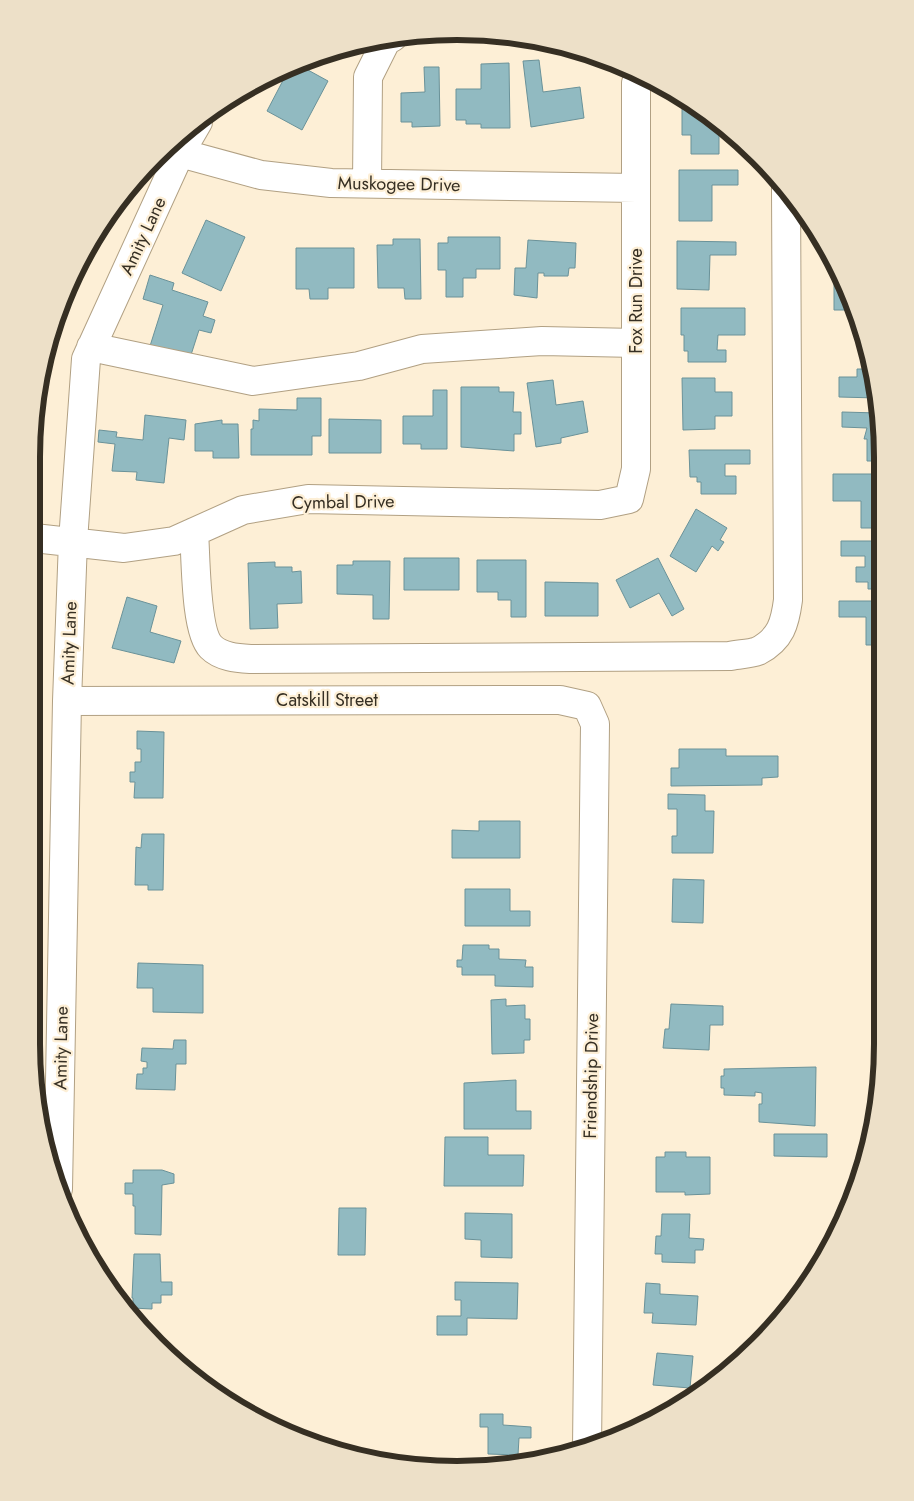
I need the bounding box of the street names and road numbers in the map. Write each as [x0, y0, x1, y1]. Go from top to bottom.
street label: Muskogee Drive [337, 170, 461, 198]
street label: Amity Lane [114, 193, 172, 279]
street label: Fox Run Drive [623, 248, 649, 354]
street label: Cymbal Drive [291, 488, 395, 516]
street label: Amity Lane [55, 601, 83, 685]
street label: Catskill Street [276, 687, 379, 713]
street label: Amity Lane [47, 1006, 75, 1090]
street label: Friendship Drive [577, 1013, 605, 1139]

